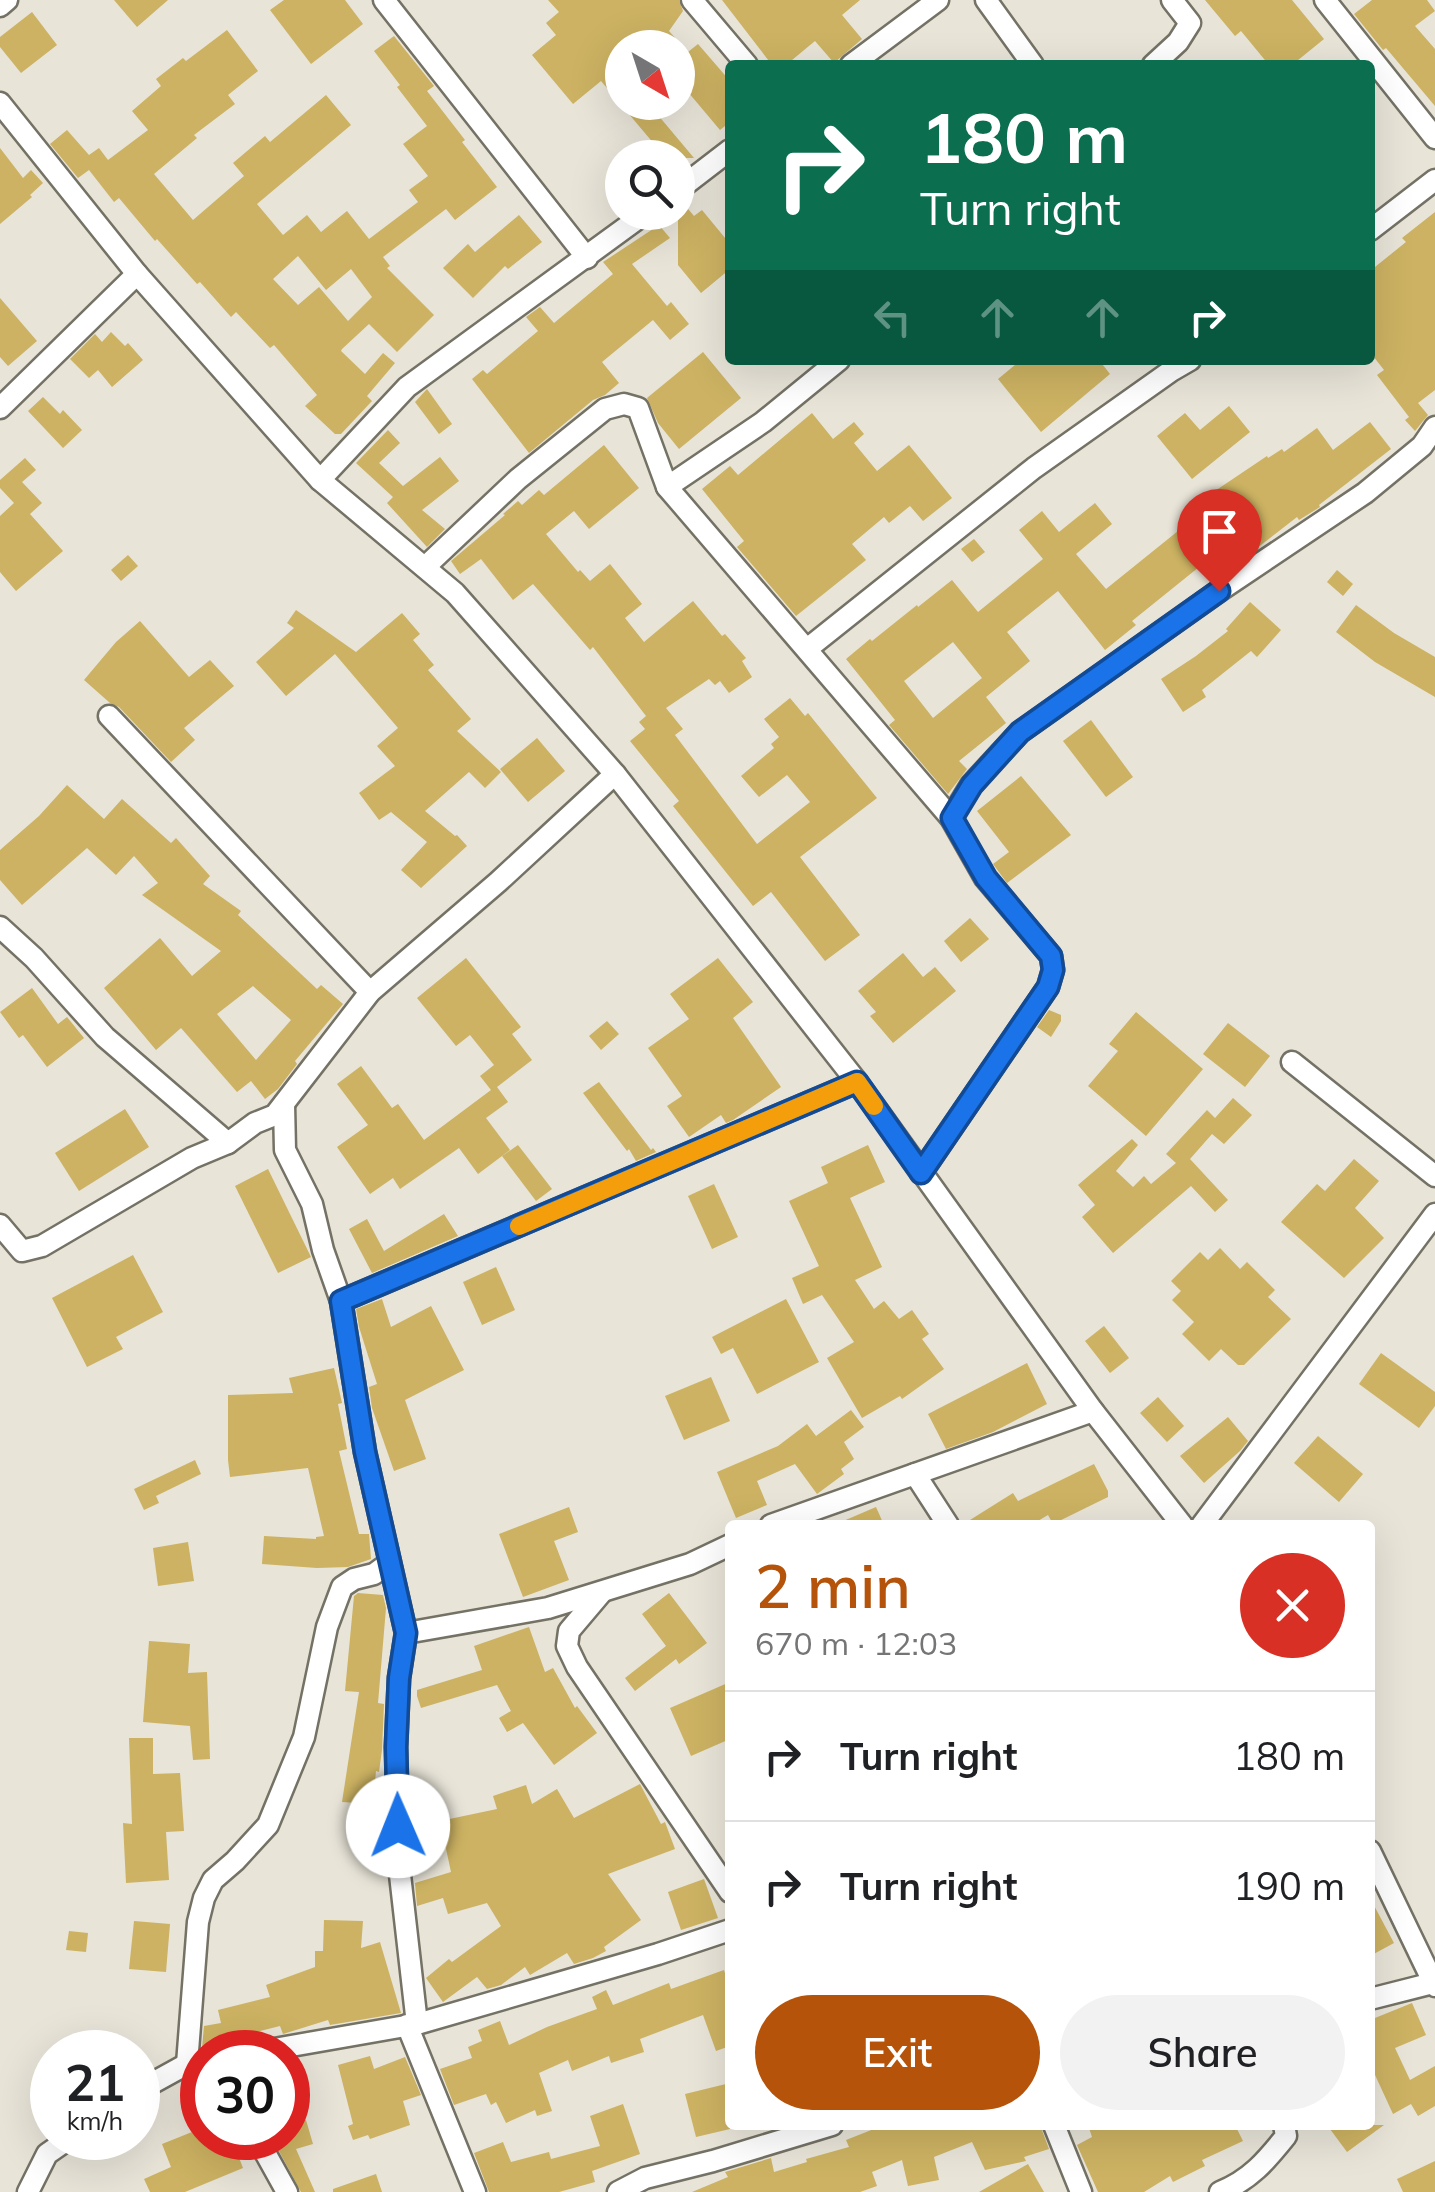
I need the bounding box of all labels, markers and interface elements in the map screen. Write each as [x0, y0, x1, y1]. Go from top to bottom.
north arrow [605, 30, 695, 120]
map controls [605, 30, 695, 230]
text: 180 m [920, 93, 1128, 181]
icon: right [755, 100, 885, 230]
button: search [605, 140, 695, 230]
text: Turn right [920, 180, 1121, 236]
icon: left [865, 290, 920, 345]
icon: ahead [970, 290, 1025, 345]
icon: ahead [1075, 290, 1130, 345]
icon: right [1180, 290, 1235, 345]
pin [1177, 489, 1262, 592]
icon: arrive [1192, 504, 1247, 559]
text: 2 min [755, 1548, 911, 1623]
button: close [1240, 1553, 1345, 1658]
text: 670 m · 12:03 [755, 1623, 957, 1663]
icon: right [755, 1729, 810, 1784]
text: Turn right [840, 1732, 1017, 1780]
text: 180 m [1233, 1732, 1345, 1780]
position arrow [346, 1774, 450, 1878]
icon: right [755, 1859, 810, 1914]
text: Turn right [840, 1862, 1017, 1910]
text: 190 m [1233, 1862, 1345, 1910]
button: Exit [755, 1995, 1040, 2110]
button: Share [1060, 1995, 1345, 2110]
speed limit sign: 30 [180, 2030, 310, 2160]
text: 21 [65, 2051, 125, 2114]
text: km/h [67, 2105, 123, 2136]

